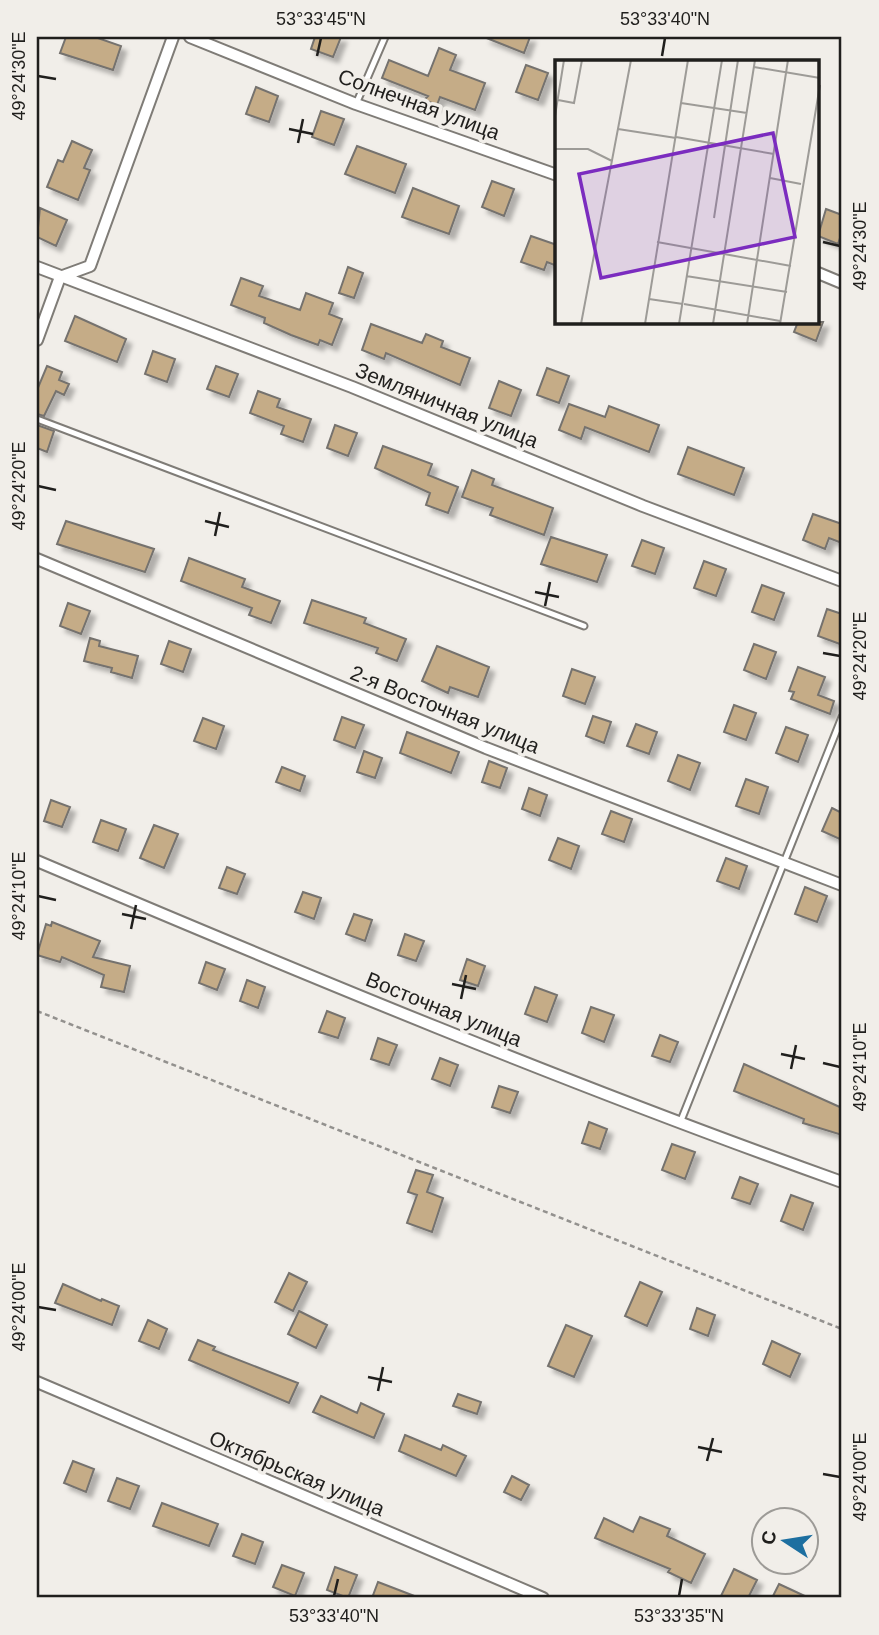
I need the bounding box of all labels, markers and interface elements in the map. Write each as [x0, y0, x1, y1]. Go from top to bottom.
text: 53°33'45"N [276, 9, 366, 29]
text: 53°33'40"N [620, 9, 710, 29]
text: 49°24'30"E [9, 31, 29, 121]
inset map [555, 60, 820, 324]
street label: Солнечная улица [335, 64, 503, 144]
text: 49°24'30"E [850, 201, 870, 291]
street label: Земляничная улица [352, 358, 542, 452]
text: 49°24'20"E [9, 441, 29, 531]
text: 49°24'20"E [850, 611, 870, 701]
street label: 2-я Восточная улица [347, 661, 543, 758]
text: 49°24'10"E [9, 851, 29, 941]
street label: Восточная улица [363, 967, 526, 1051]
text: 49°24'10"E [850, 1022, 870, 1112]
text: 49°24'00"E [9, 1262, 29, 1352]
street label: Октябрьская улица [206, 1426, 388, 1520]
text: 49°24'00"E [850, 1432, 870, 1522]
north arrow [750, 1506, 820, 1576]
text: С [757, 1528, 781, 1546]
text: 53°33'40"N [289, 1606, 379, 1626]
text: 53°33'35"N [634, 1606, 724, 1626]

